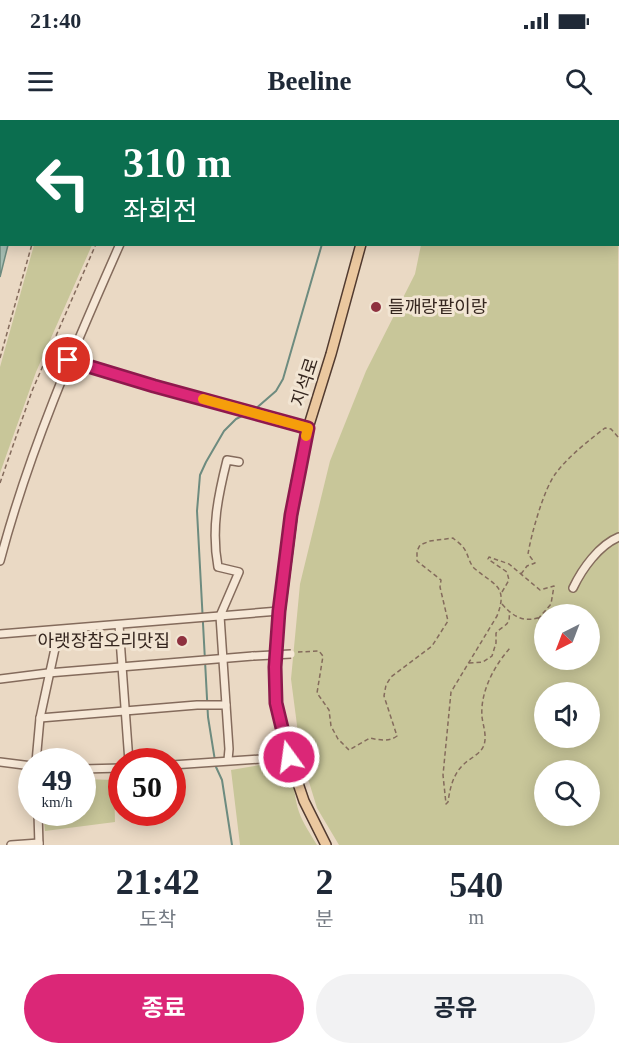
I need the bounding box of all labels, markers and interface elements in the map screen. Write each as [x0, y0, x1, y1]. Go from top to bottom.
text: 21:40 [30, 8, 81, 33]
icon: menu [24, 65, 57, 98]
icon: search [562, 65, 595, 98]
text: Beeline [268, 66, 351, 96]
text: 310 m [123, 140, 232, 186]
icon: left [24, 144, 102, 222]
text: 좌회전 [123, 196, 198, 226]
place label: 들깨랑팥이랑 [388, 297, 487, 317]
marker: 들깨랑팥이랑 [369, 300, 383, 314]
pin [42, 334, 93, 385]
icon: arrive [51, 343, 84, 376]
street label: 지석로 [288, 355, 322, 409]
north arrow [534, 604, 600, 670]
map controls [534, 604, 600, 826]
place label: 아랫장참오리맛집 [38, 631, 170, 651]
marker: 아랫장참오리맛집 [175, 634, 189, 648]
button: sound [534, 682, 600, 748]
position arrow [257, 725, 321, 789]
speed limit sign: 50 [108, 748, 186, 826]
button: search [534, 760, 600, 826]
text: 49 [42, 763, 72, 796]
text: km/h [42, 794, 72, 810]
text: 21:42 [116, 862, 200, 902]
text: 2 [315, 862, 333, 902]
text: 540 [449, 865, 503, 905]
text: m [469, 906, 484, 928]
text: 도착 [139, 908, 176, 930]
text: 분 [315, 908, 334, 930]
button: 종료 [24, 974, 304, 1043]
button: 공유 [316, 974, 595, 1043]

